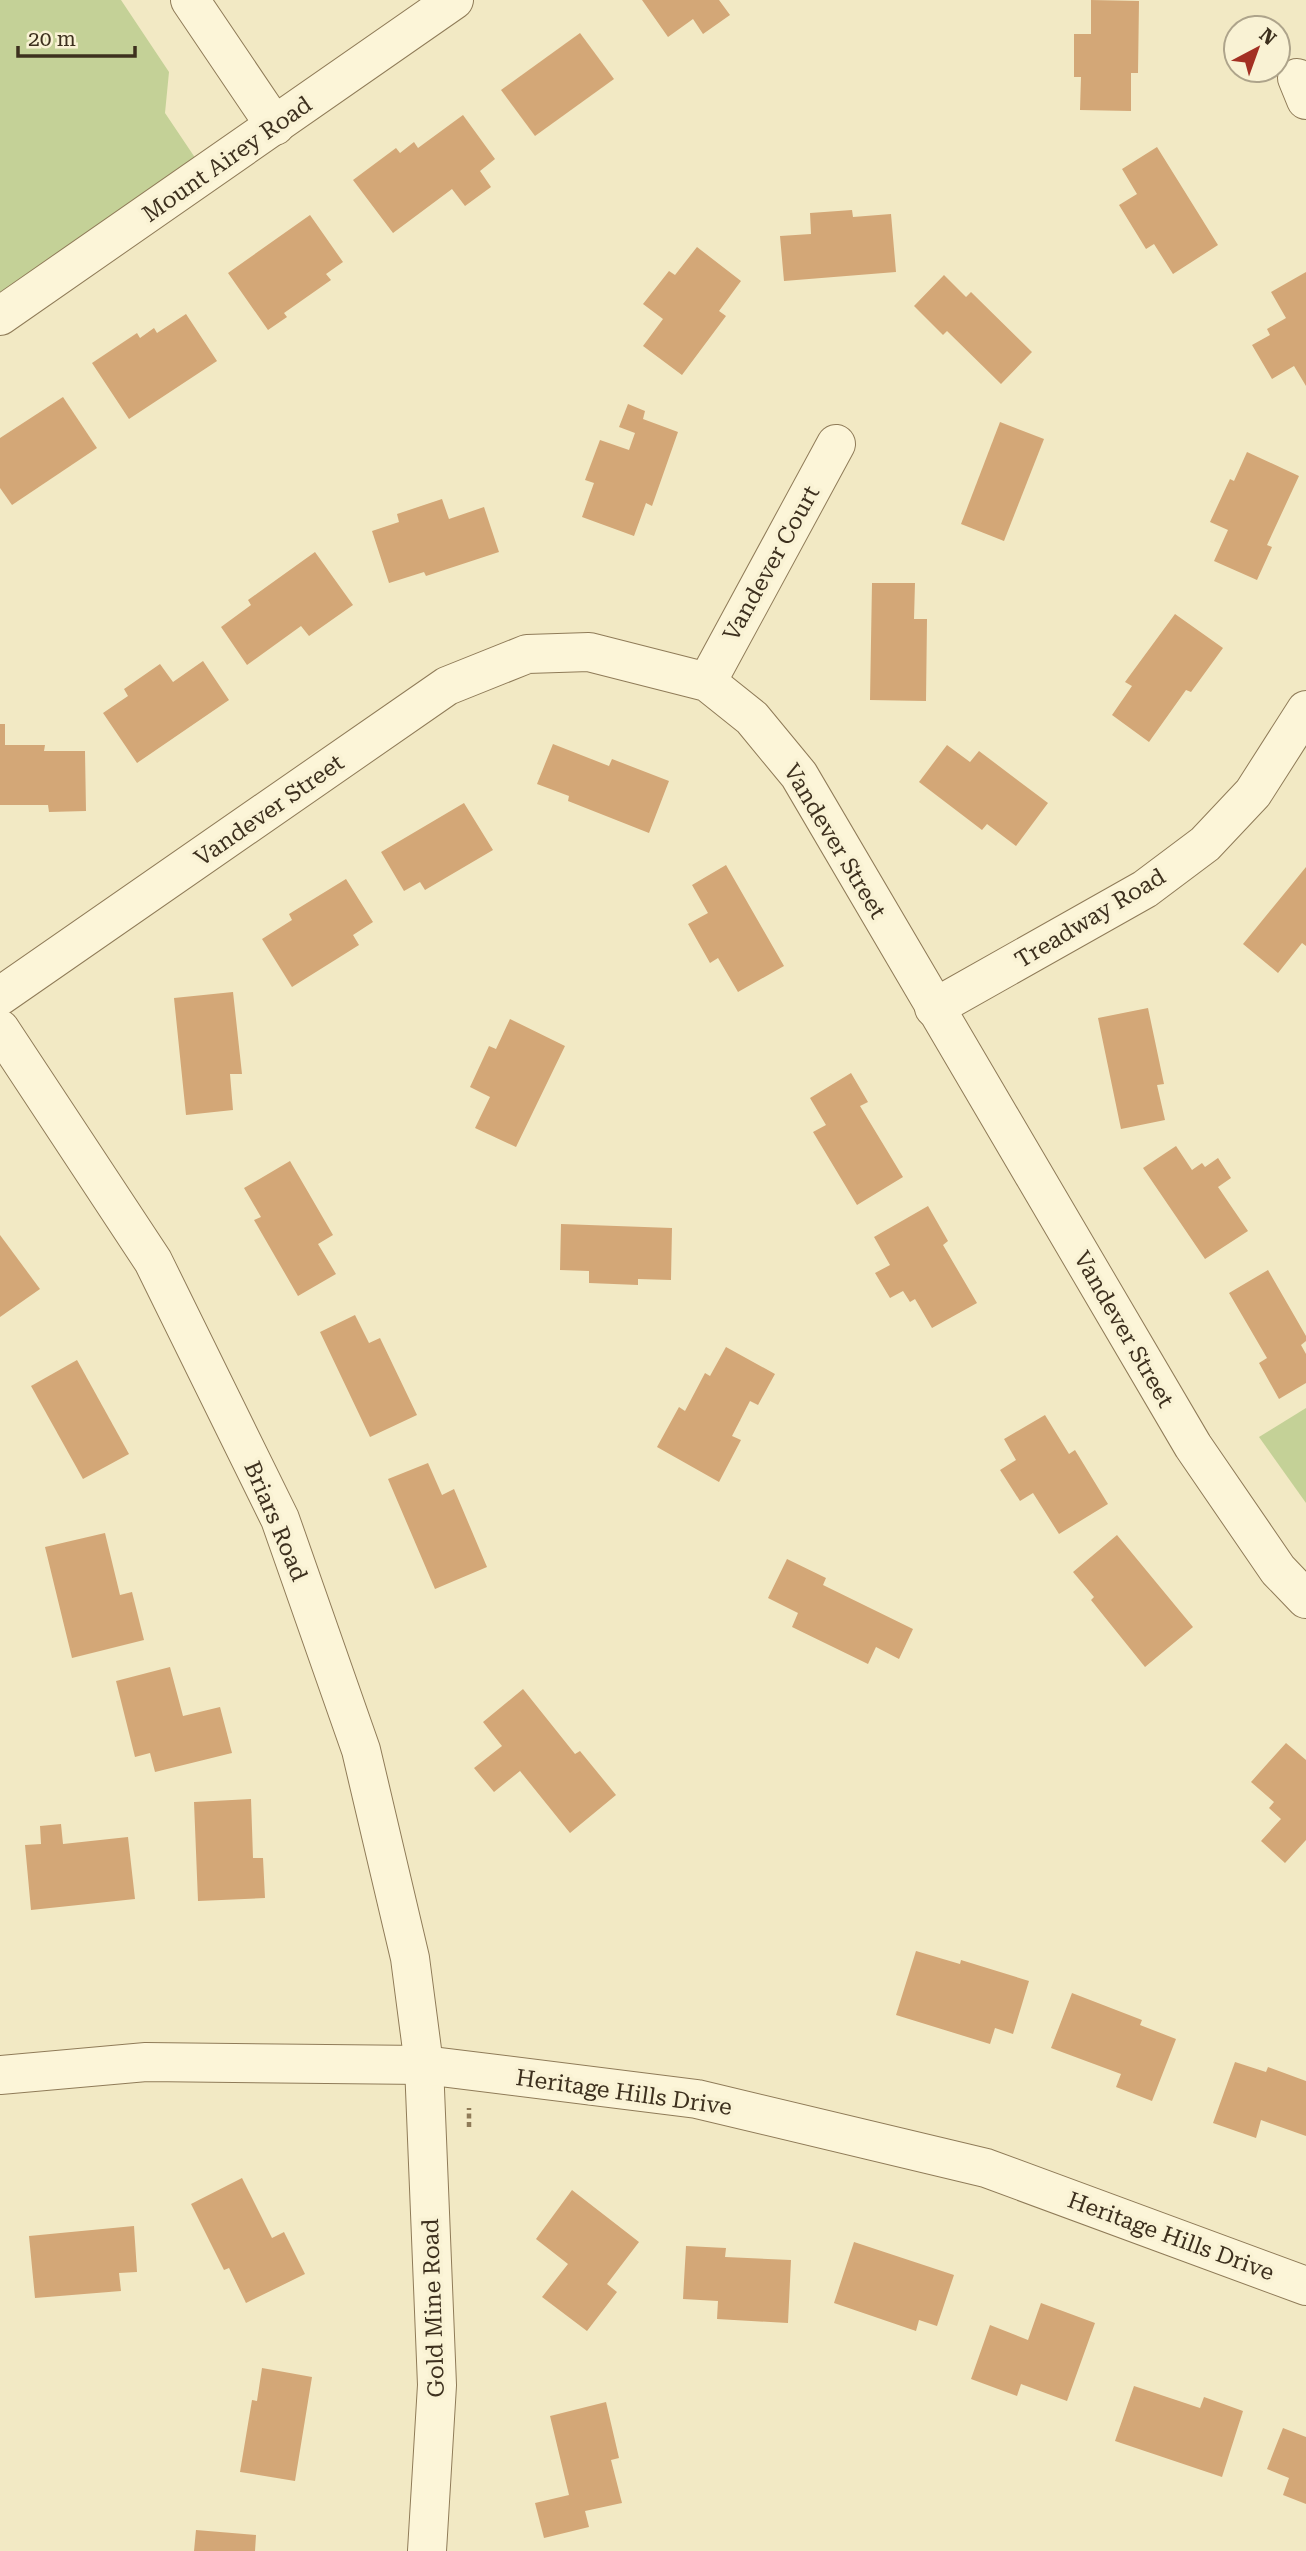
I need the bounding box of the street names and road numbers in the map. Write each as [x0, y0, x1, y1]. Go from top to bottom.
street label: Mount Airey Road [137, 91, 317, 228]
street label: Vandever Court [718, 481, 825, 646]
street label: Vandever Street [190, 749, 349, 872]
street label: Vandever Street [778, 759, 892, 924]
street label: Treadway Road [1010, 863, 1170, 974]
street label: Vandever Street [1068, 1246, 1179, 1412]
street label: Briars Road [238, 1457, 313, 1585]
street label: Heritage Hills Drive [514, 2064, 734, 2121]
street label: Heritage Hills Drive [1064, 2187, 1278, 2286]
street label: Gold Mine Road [417, 2218, 450, 2398]

